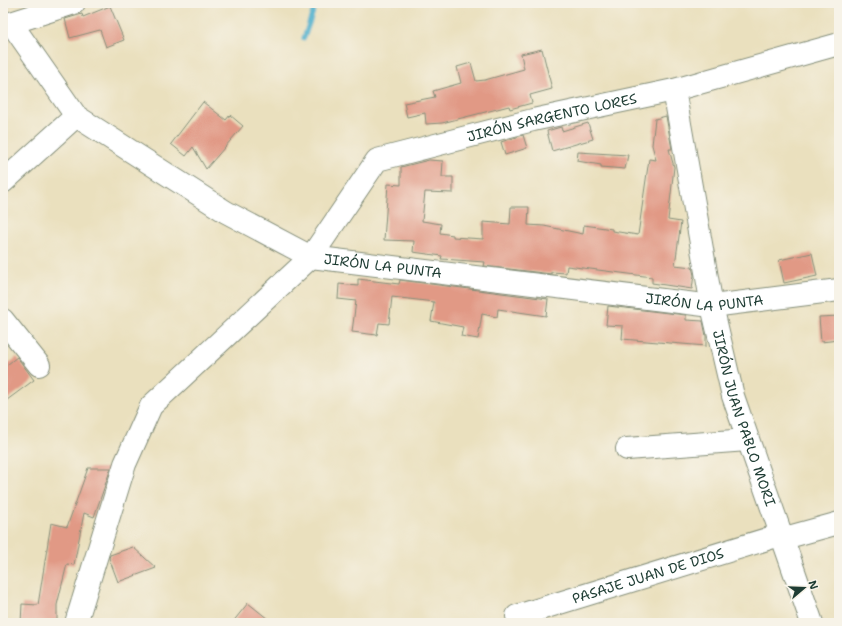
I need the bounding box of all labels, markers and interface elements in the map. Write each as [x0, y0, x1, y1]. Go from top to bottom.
street label: JIRÓN SARGENTO LORES [465, 89, 639, 146]
street label: JIRÓN LA PUNTA [323, 250, 443, 282]
street label: JIRÓN LA PUNTA [644, 289, 764, 315]
street label: JIRÓN JUAN PABLO MORI [709, 328, 780, 509]
street label: PASAJE JUAN DE DIOS [570, 544, 726, 607]
north arrow [784, 568, 824, 608]
text: N [804, 578, 822, 592]

